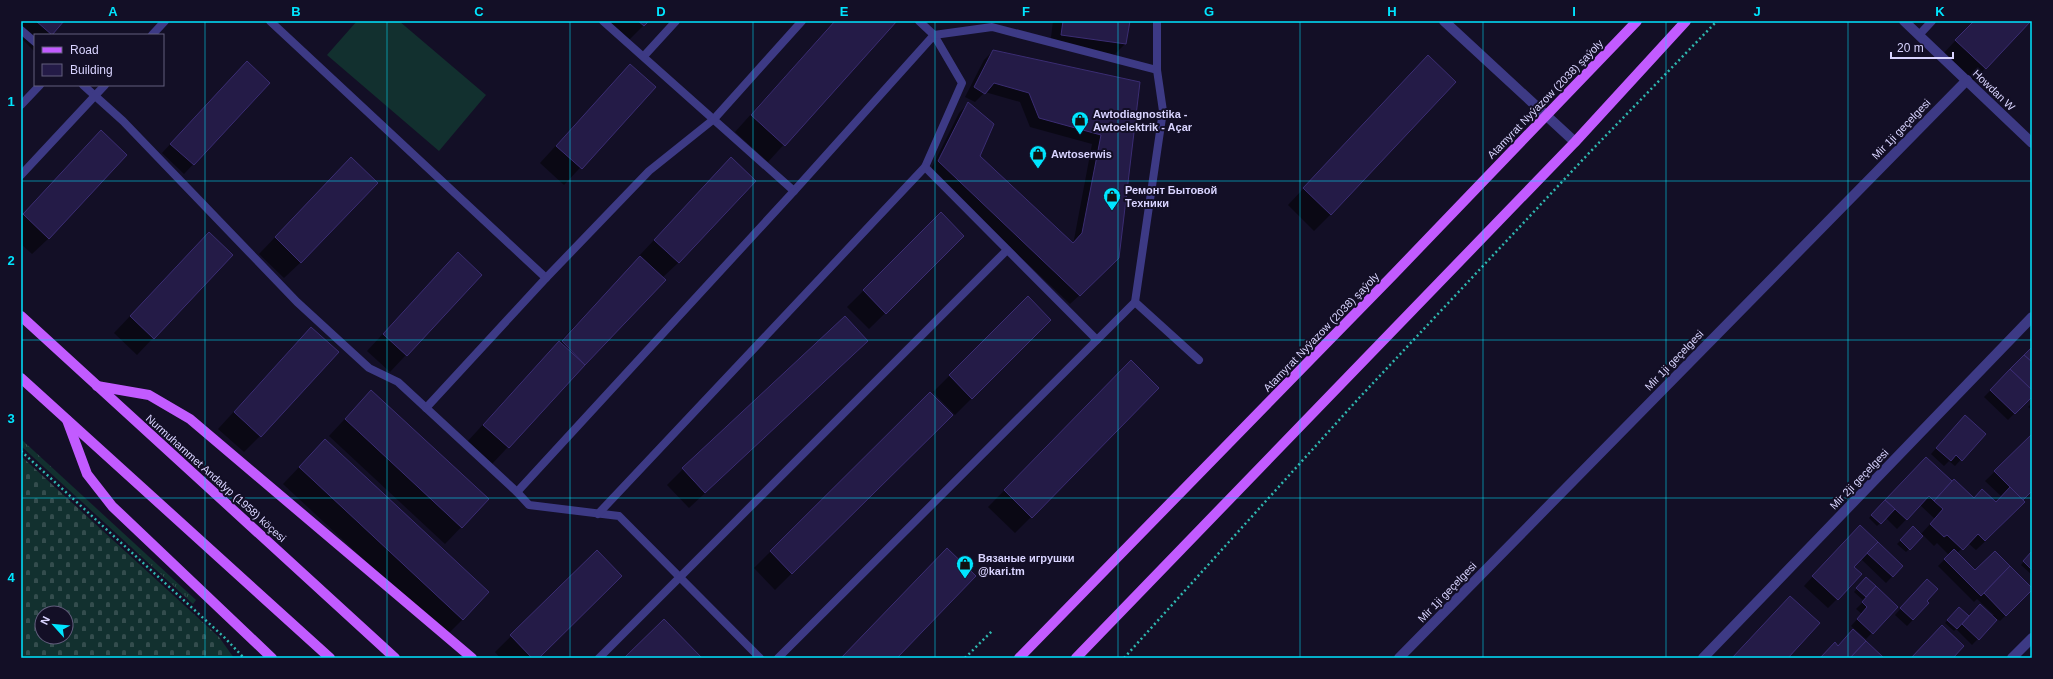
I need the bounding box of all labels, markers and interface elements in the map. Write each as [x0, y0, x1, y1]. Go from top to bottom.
text: A [108, 4, 118, 19]
text: B [291, 4, 301, 19]
text: C [474, 4, 484, 19]
text: D [656, 4, 666, 19]
text: E [840, 4, 849, 19]
text: F [1022, 4, 1030, 19]
text: G [1204, 4, 1214, 19]
text: H [1387, 4, 1397, 19]
text: I [1572, 4, 1576, 19]
text: J [1753, 4, 1761, 19]
text: K [1935, 4, 1945, 19]
legend [34, 34, 164, 86]
scale bar [1891, 34, 1953, 60]
street label: Atamyrat Nyýazow (2038) şaýoly [1485, 37, 1606, 161]
text: 20 m [1897, 41, 1924, 55]
text: Road [70, 43, 99, 57]
text: Building [70, 63, 113, 77]
street label: Howdan W [1970, 67, 2018, 113]
text: 1 [7, 94, 15, 109]
street label: Mir 1ji geçelgesi [1869, 96, 1933, 162]
place label: Awtodiagnostika - Awtoelektrik - Açar [1093, 108, 1193, 133]
shop icon: Awtodiagnostika - Awtoelektrik - Açar [1070, 110, 1090, 135]
shop icon: Awtoserwis [1028, 144, 1048, 169]
place label: Awtoserwis [1051, 148, 1112, 160]
place label: Ремонт Бытовой Техники [1125, 184, 1217, 209]
shop icon: Ремонт Бытовой Техники [1102, 186, 1122, 211]
text: 2 [7, 253, 15, 268]
street label: Atamyrat Nyýazow (2038) şaýoly [1261, 270, 1382, 394]
street label: Mir 1ji geçelgesi [1642, 327, 1706, 393]
text: 3 [7, 411, 15, 426]
street label: Nurmuhammet Andalyp (1958) köçesi [144, 412, 288, 544]
street label: Mir 2ji geçelgesi [1827, 446, 1891, 512]
place label: Вязаные игрушки @kari.tm [978, 552, 1075, 577]
shop icon: Вязаные игрушки @kari.tm [955, 554, 975, 579]
street label: Mir 1ji geçelgesi [1415, 559, 1479, 625]
text: 4 [7, 570, 15, 585]
north arrow [34, 605, 74, 645]
text: N [38, 614, 52, 627]

